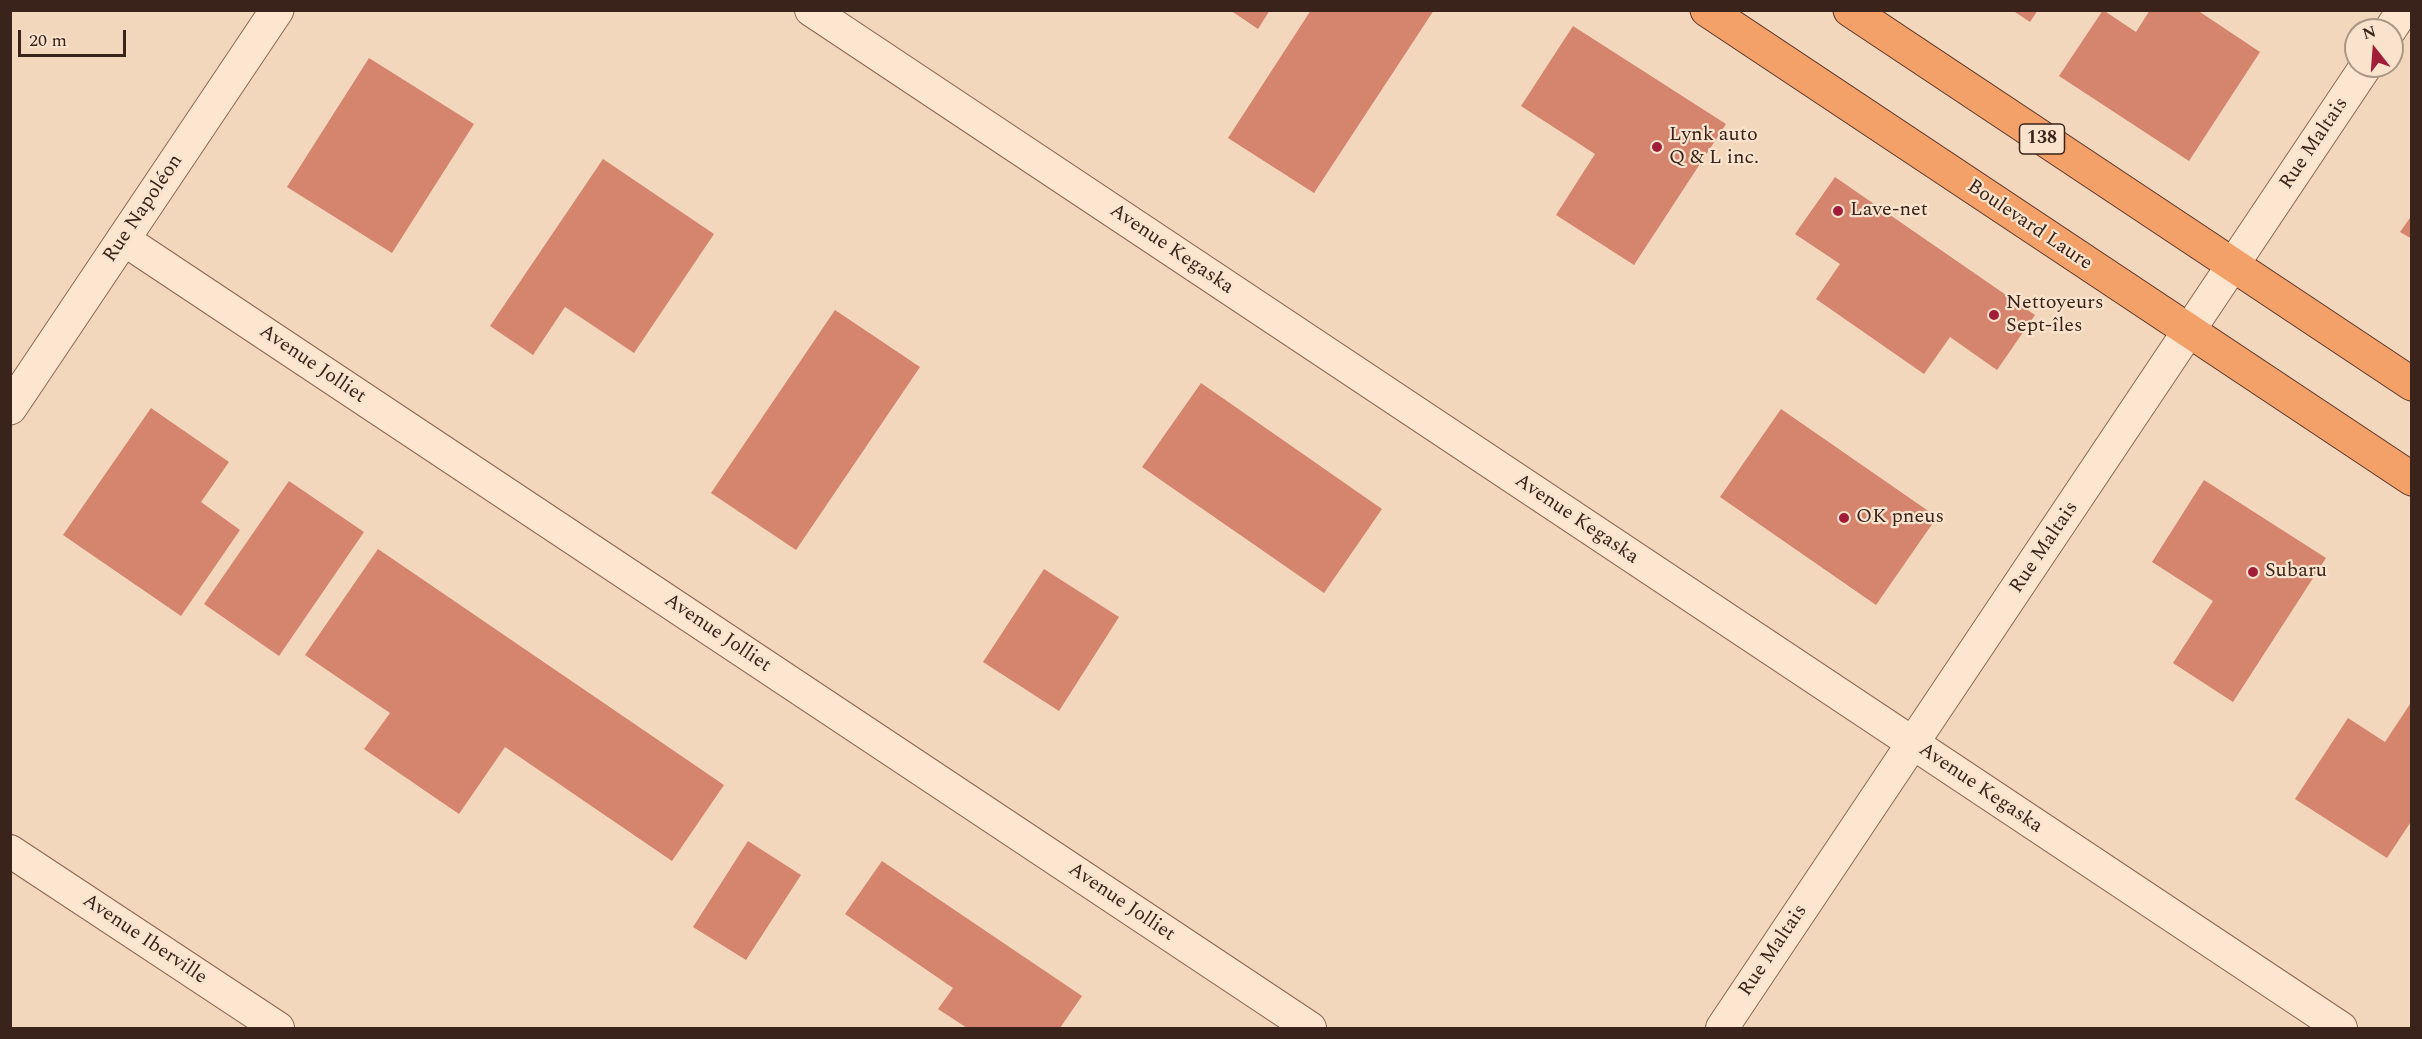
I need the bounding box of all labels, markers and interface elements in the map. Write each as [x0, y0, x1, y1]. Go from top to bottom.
scale bar [21, 18, 129, 56]
north arrow [2344, 18, 2404, 78]
text: N [2360, 19, 2379, 46]
text: 20 m [29, 27, 67, 54]
street label: Rue Maltais [2276, 94, 2354, 194]
place label: Lynk auto Q & L inc. [1669, 124, 1759, 171]
road number: 138 [2020, 124, 2064, 154]
marker: Lynk auto Q & L inc. [1650, 140, 1664, 154]
street label: Rue Napoléon [99, 151, 189, 267]
street label: Boulevard Laure [1962, 175, 2096, 277]
place label: Lave-net [1850, 199, 1928, 223]
street label: Avenue Kegaska [1104, 200, 1238, 300]
marker: Lave-net [1831, 204, 1845, 218]
place label: Nettoyeurs Sept-îles [2006, 292, 2104, 339]
marker: Nettoyeurs Sept-îles [1987, 308, 2001, 322]
street label: Avenue Jolliet [254, 320, 370, 410]
street label: Avenue Kegaska [1509, 470, 1643, 570]
street label: Rue Maltais [2006, 498, 2084, 598]
place label: OK pneus [1856, 506, 1944, 530]
marker: OK pneus [1837, 511, 1851, 525]
place label: Subaru [2265, 560, 2327, 584]
marker: Subaru [2246, 565, 2260, 579]
street label: Avenue Jolliet [659, 589, 775, 679]
street label: Avenue Kegaska [1913, 739, 2047, 839]
street label: Avenue Jolliet [1063, 858, 1179, 948]
street label: Avenue Iberville [77, 889, 211, 991]
street label: Rue Maltais [1735, 901, 1813, 1001]

